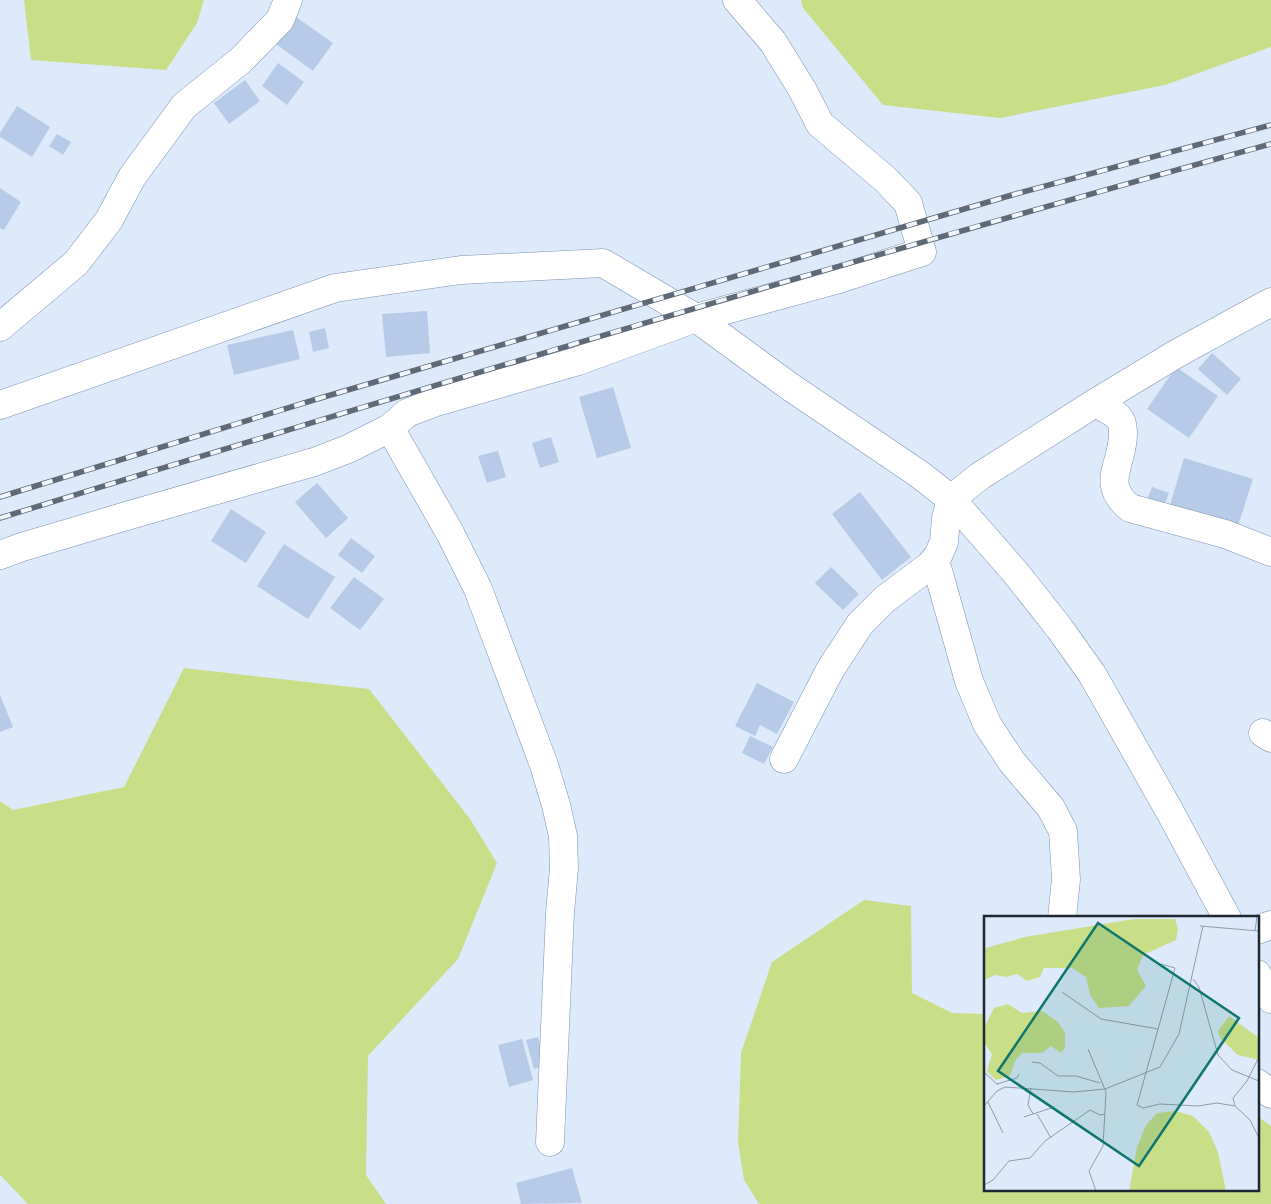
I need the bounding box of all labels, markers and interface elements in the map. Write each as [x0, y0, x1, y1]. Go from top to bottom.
inset map [984, 916, 1258, 1192]

